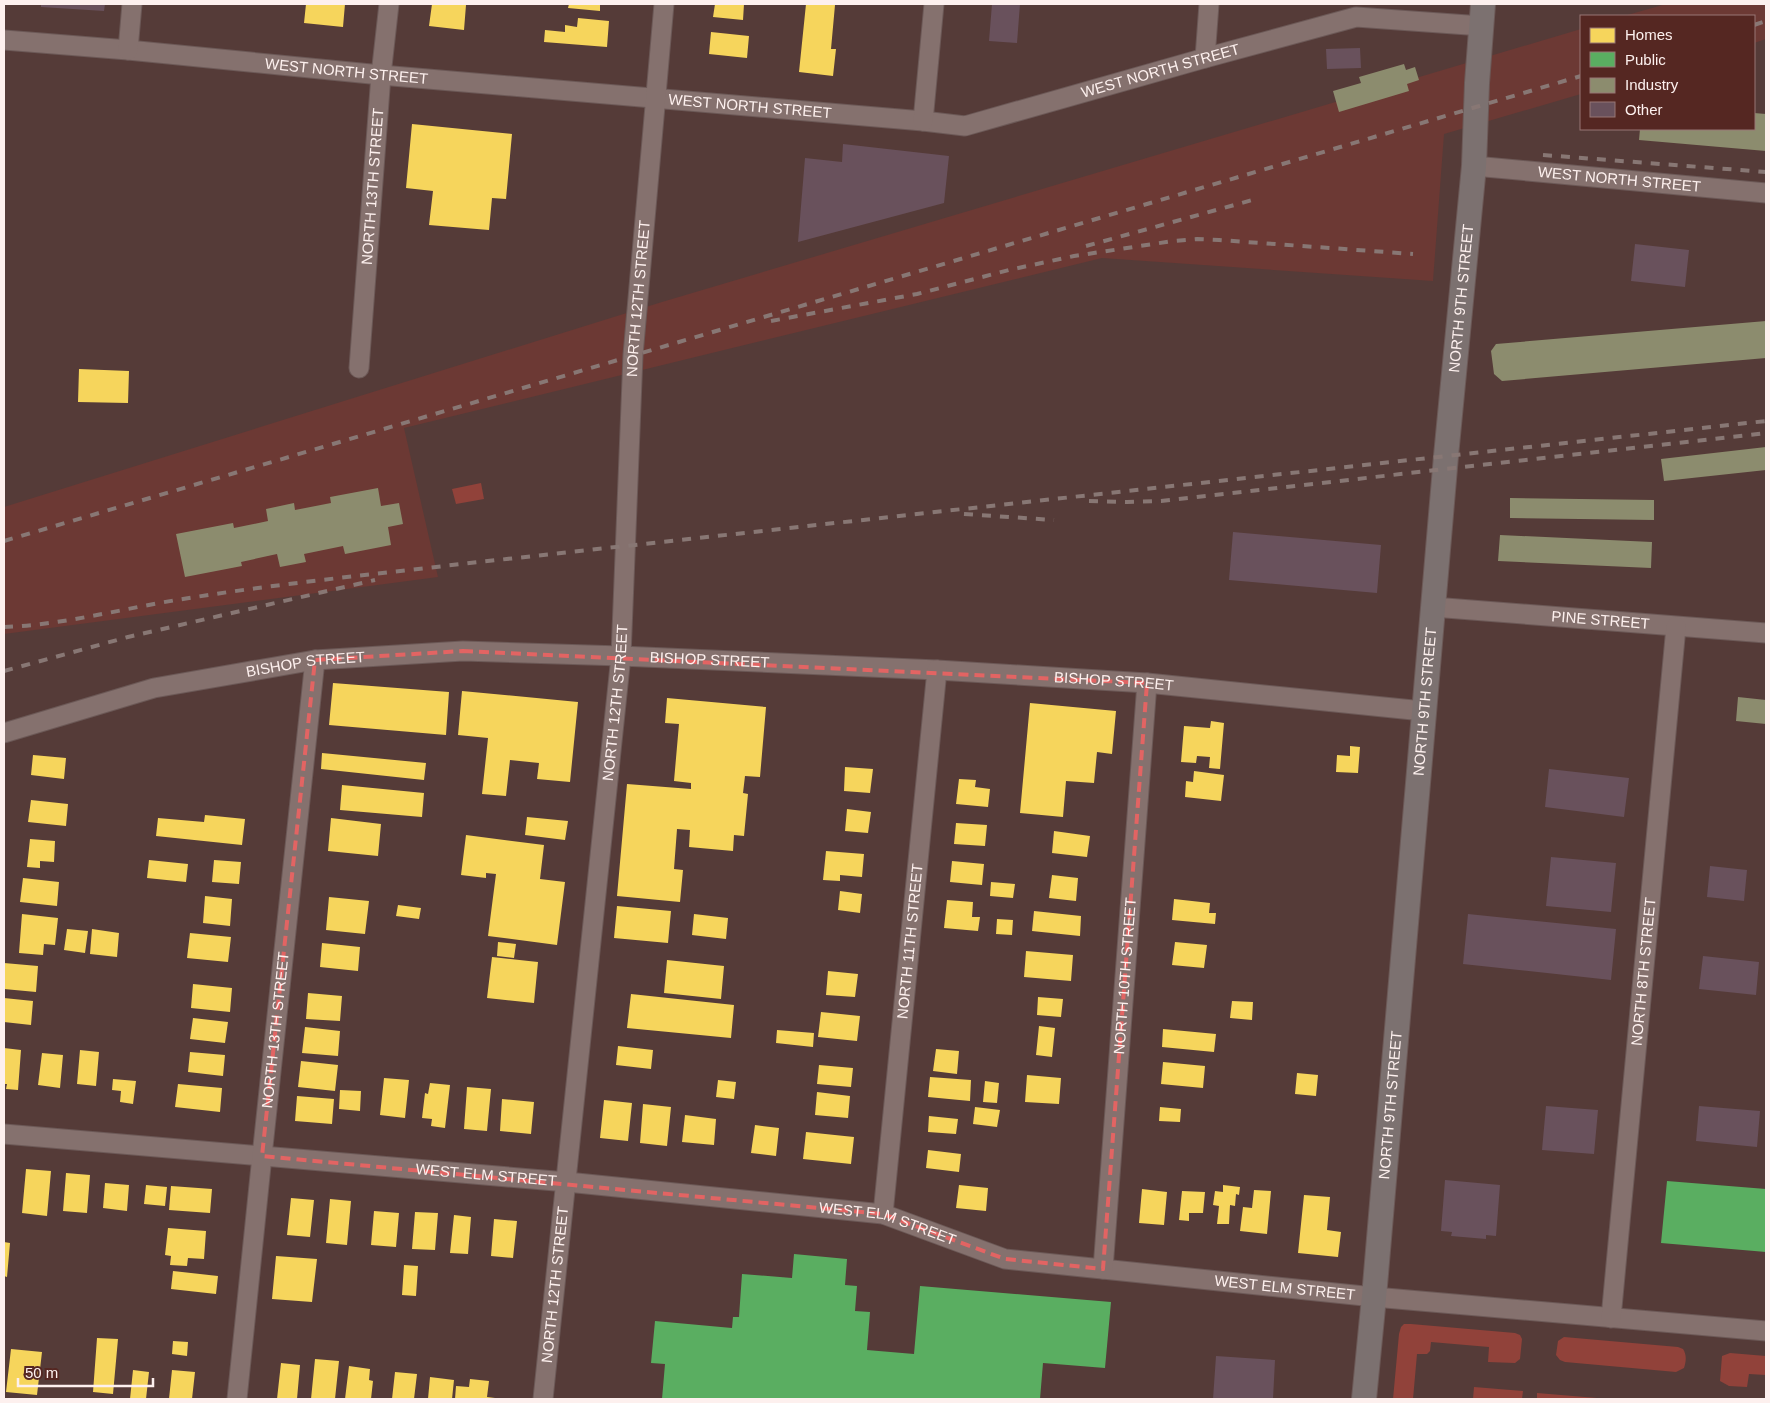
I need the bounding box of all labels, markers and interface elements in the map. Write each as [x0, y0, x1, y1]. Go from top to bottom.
legend [1580, 15, 1755, 130]
text: Homes [1625, 26, 1673, 43]
street label: WEST NORTH STREET [1079, 40, 1241, 101]
text: Public [1625, 51, 1666, 68]
street label: WEST NORTH STREET [264, 55, 429, 87]
text: Industry [1625, 76, 1679, 93]
street label: WEST NORTH STREET [668, 90, 832, 121]
text: Other [1625, 101, 1663, 118]
street label: NORTH 13TH STREET [358, 107, 386, 266]
street label: WEST NORTH STREET [1537, 163, 1702, 195]
street label: NORTH 12TH STREET [623, 219, 653, 377]
street label: NORTH 9TH STREET [1445, 223, 1476, 373]
street label: PINE STREET [1551, 607, 1650, 632]
street label: NORTH 12TH STREET [599, 624, 630, 782]
street label: NORTH 9TH STREET [1410, 627, 1439, 777]
street label: BISHOP STREET [245, 648, 365, 680]
street label: BISHOP STREET [649, 648, 770, 671]
street label: BISHOP STREET [1054, 668, 1175, 694]
street label: NORTH 11TH STREET [893, 863, 926, 1020]
street label: NORTH 8TH STREET [1628, 896, 1659, 1046]
street label: NORTH 10TH STREET [1110, 897, 1139, 1055]
street label: NORTH 13TH STREET [258, 951, 292, 1109]
street label: NORTH 9TH STREET [1375, 1030, 1405, 1180]
street label: WEST ELM STREET [415, 1160, 558, 1189]
street label: WEST ELM STREET [818, 1199, 958, 1248]
street label: NORTH 12TH STREET [538, 1205, 571, 1364]
street label: WEST ELM STREET [1214, 1272, 1356, 1303]
scale bar [18, 1356, 152, 1388]
text: 50 m [25, 1364, 58, 1381]

